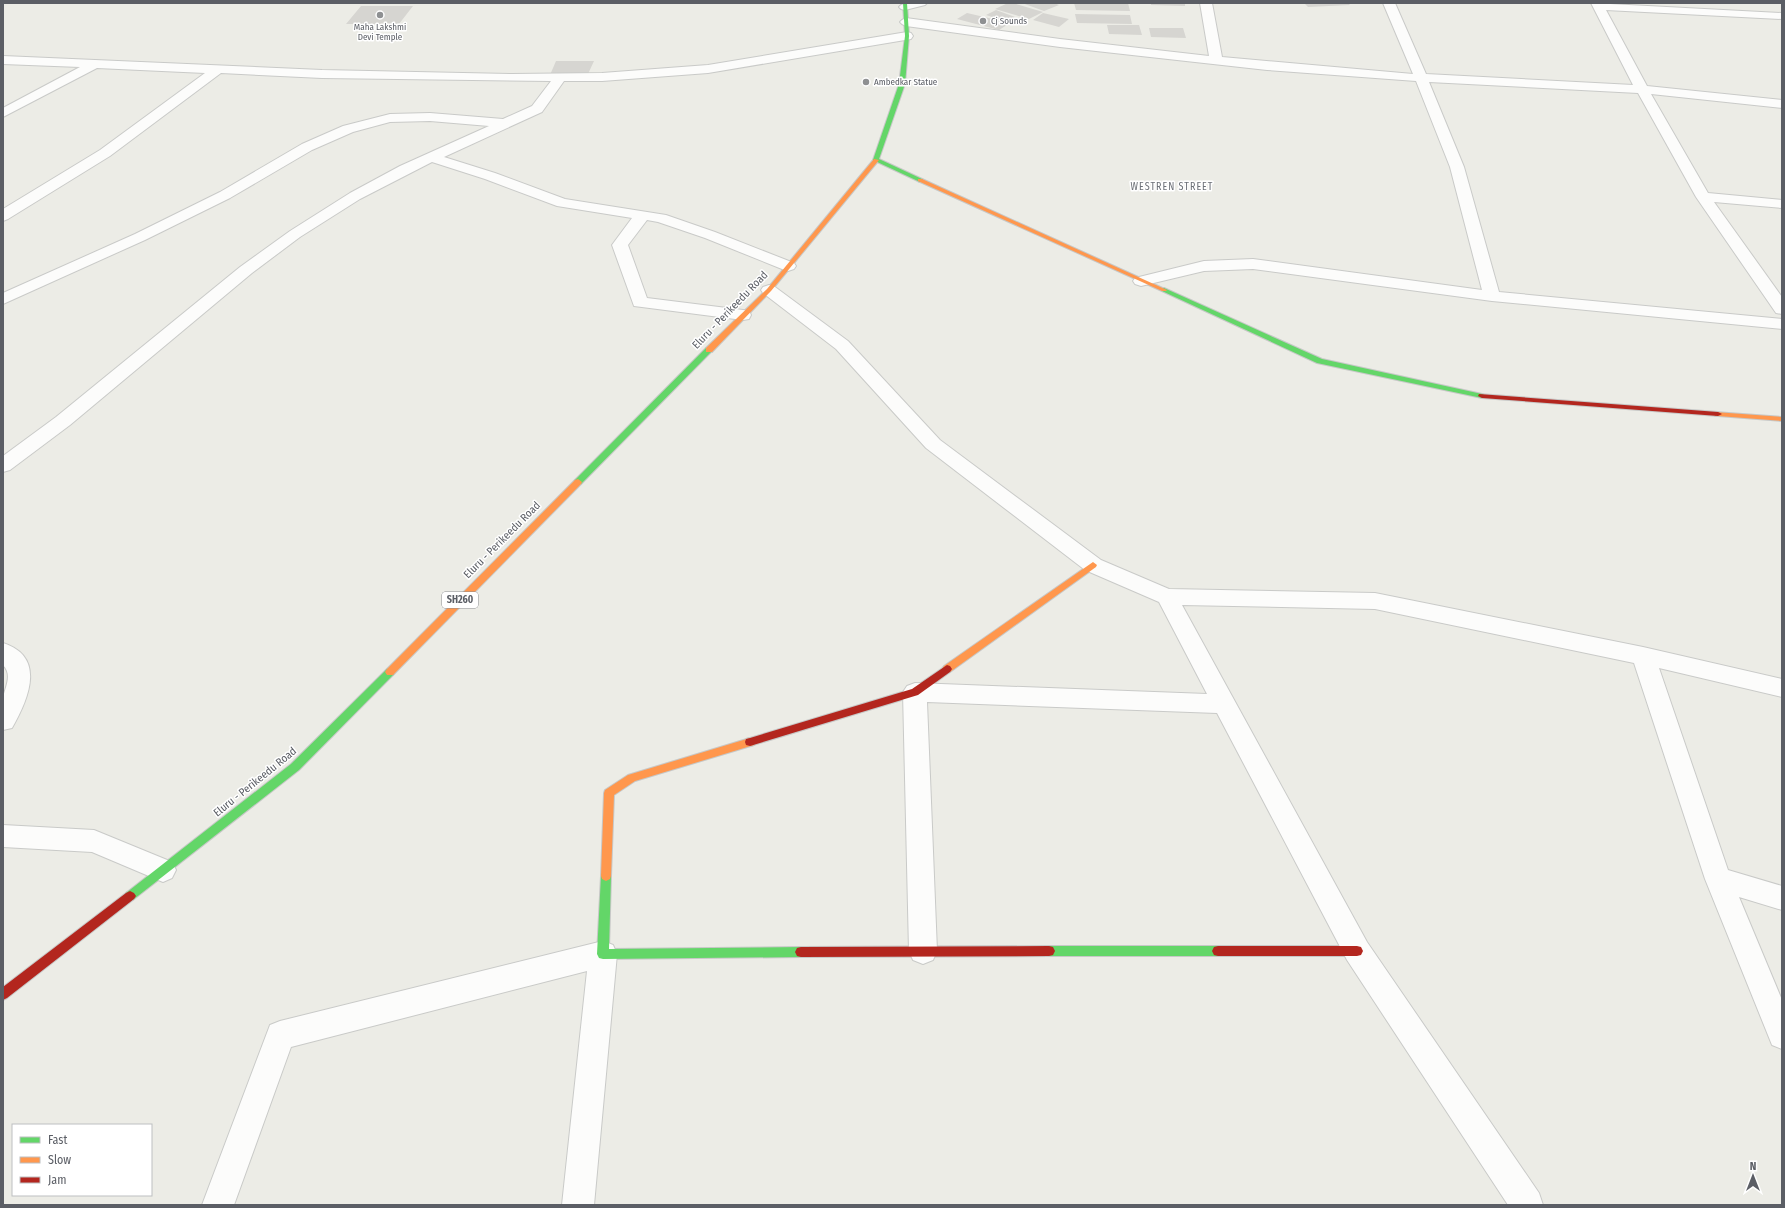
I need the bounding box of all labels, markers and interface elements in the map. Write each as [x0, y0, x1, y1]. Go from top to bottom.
marker: Maha Lakshmi Devi Temple [375, 10, 385, 20]
marker: Cj Sounds [978, 16, 988, 26]
place label: Cj Sounds [991, 16, 1027, 26]
place label: Maha Lakshmi Devi Temple [354, 22, 406, 42]
marker: Ambedkar Statue [861, 77, 871, 87]
place label: Ambedkar Statue [874, 77, 938, 87]
district label: WESTREN STREET [1131, 181, 1213, 193]
street label: Eluru - Perikeedu Road [690, 268, 770, 352]
street label: Eluru - Perikeedu Road [461, 499, 543, 581]
road number: SH260 [442, 592, 478, 608]
street label: Eluru - Perikeedu Road [211, 745, 299, 819]
legend [12, 1124, 152, 1196]
text: Fast [48, 1133, 67, 1147]
text: Slow [48, 1153, 71, 1167]
north arrow [1733, 1156, 1773, 1196]
text: N [1750, 1160, 1756, 1173]
text: Jam [48, 1173, 66, 1187]

